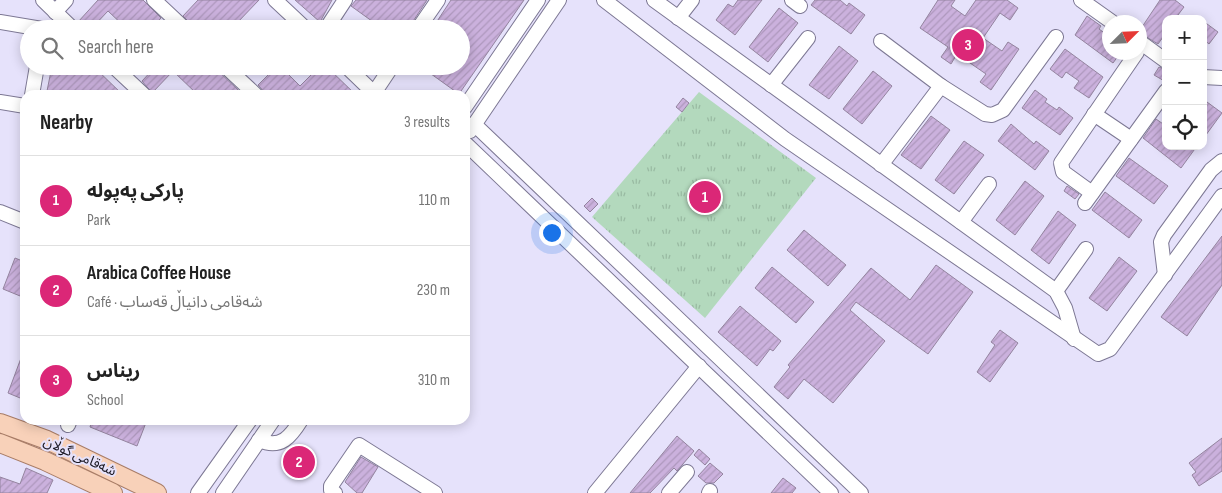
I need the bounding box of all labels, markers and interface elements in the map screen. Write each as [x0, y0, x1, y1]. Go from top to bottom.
north arrow [1102, 15, 1147, 60]
map controls [1162, 15, 1207, 150]
button: + [1162, 15, 1207, 60]
search box [20, 20, 470, 75]
pin: 3 [952, 26, 984, 64]
icon: search [38, 34, 66, 62]
text: Search here [78, 36, 154, 59]
button: − [1162, 60, 1207, 105]
button: locate [1162, 105, 1207, 150]
text: Nearby [40, 110, 93, 135]
text: 3 results [404, 113, 450, 132]
pin: 1 [689, 178, 721, 216]
text: پارکی پەپولە [87, 180, 184, 203]
text: 1 [53, 191, 59, 210]
text: 110 m [419, 191, 450, 210]
text: Park [87, 211, 110, 230]
your location [539, 220, 565, 246]
text: Arabica Coffee House [87, 262, 231, 285]
text: 2 [52, 281, 60, 300]
text: 230 m [417, 281, 450, 300]
text: Café · شەقامی دانیاڵ قەساب [87, 293, 263, 312]
text: ريناس [87, 360, 140, 383]
text: 3 [52, 371, 60, 390]
text: 310 m [418, 371, 450, 390]
text: School [87, 391, 123, 410]
street label: شەقامی گوڵان [41, 431, 120, 480]
pin: 2 [283, 443, 315, 481]

